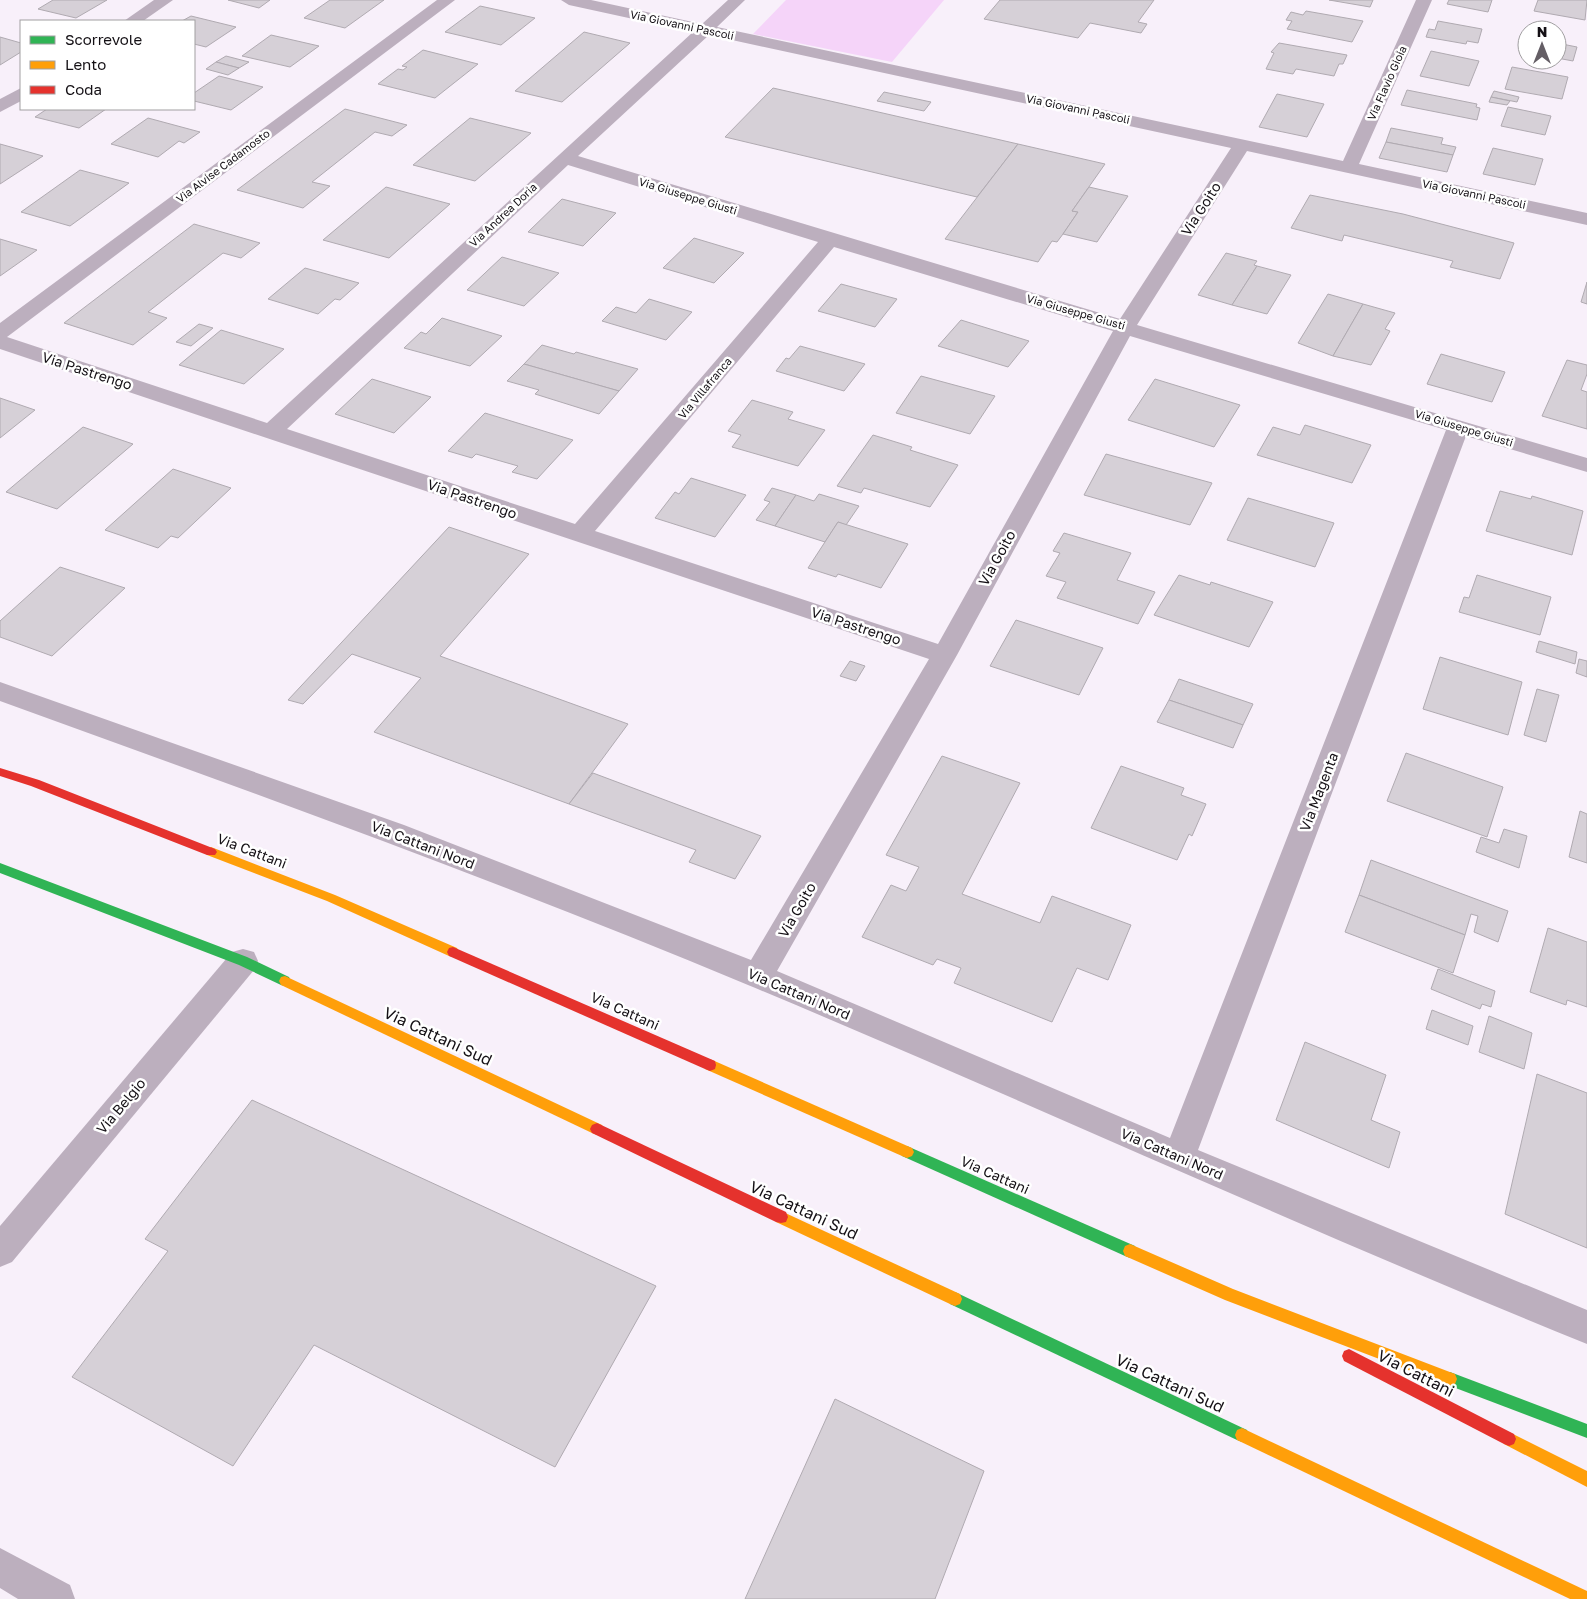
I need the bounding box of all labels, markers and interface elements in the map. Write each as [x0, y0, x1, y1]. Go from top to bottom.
street label: Via Giovanni Pascoli [629, 7, 735, 42]
legend [20, 20, 195, 110]
north arrow [1517, 20, 1567, 70]
text: N [1537, 23, 1547, 40]
text: Scorrevole [65, 30, 142, 48]
street label: Via Flavio Gioia [1364, 43, 1409, 122]
text: Lento [65, 55, 106, 73]
text: Coda [65, 80, 102, 98]
street label: Via Giovanni Pascoli [1025, 91, 1131, 126]
street label: Via Alvise Cadamosto [173, 126, 272, 205]
street label: Via Giuseppe Giusti [637, 174, 739, 217]
street label: Via Giovanni Pascoli [1421, 176, 1527, 211]
street label: Via Goito [1177, 179, 1224, 239]
street label: Via Andrea Doria [466, 180, 539, 249]
street label: Via Giuseppe Giusti [1025, 291, 1127, 332]
street label: Via Pastrengo [40, 348, 134, 393]
street label: Via Villafranca [675, 354, 734, 421]
street label: Via Giuseppe Giusti [1413, 406, 1515, 449]
street label: Via Pastrengo [425, 475, 519, 522]
street label: Via Goito [974, 527, 1019, 588]
street label: Via Pastrengo [809, 603, 903, 648]
street label: Via Magenta [1296, 750, 1341, 834]
street label: Via Cattani Nord [369, 817, 477, 872]
street label: Via Cattani [215, 829, 289, 872]
street label: Via Goito [774, 879, 819, 940]
street label: Via Cattani Nord [745, 964, 853, 1023]
street label: Via Cattani [588, 988, 662, 1033]
street label: Via Cattani Sud [381, 1002, 495, 1070]
street label: Via Belgio [93, 1074, 149, 1137]
street label: Via Cattani Nord [1118, 1124, 1226, 1183]
street label: Via Cattani [958, 1152, 1032, 1197]
street label: Via Cattani Sud [747, 1176, 861, 1244]
street label: Via Cattani [1374, 1345, 1458, 1401]
street label: Via Cattani Sud [1113, 1349, 1227, 1417]

